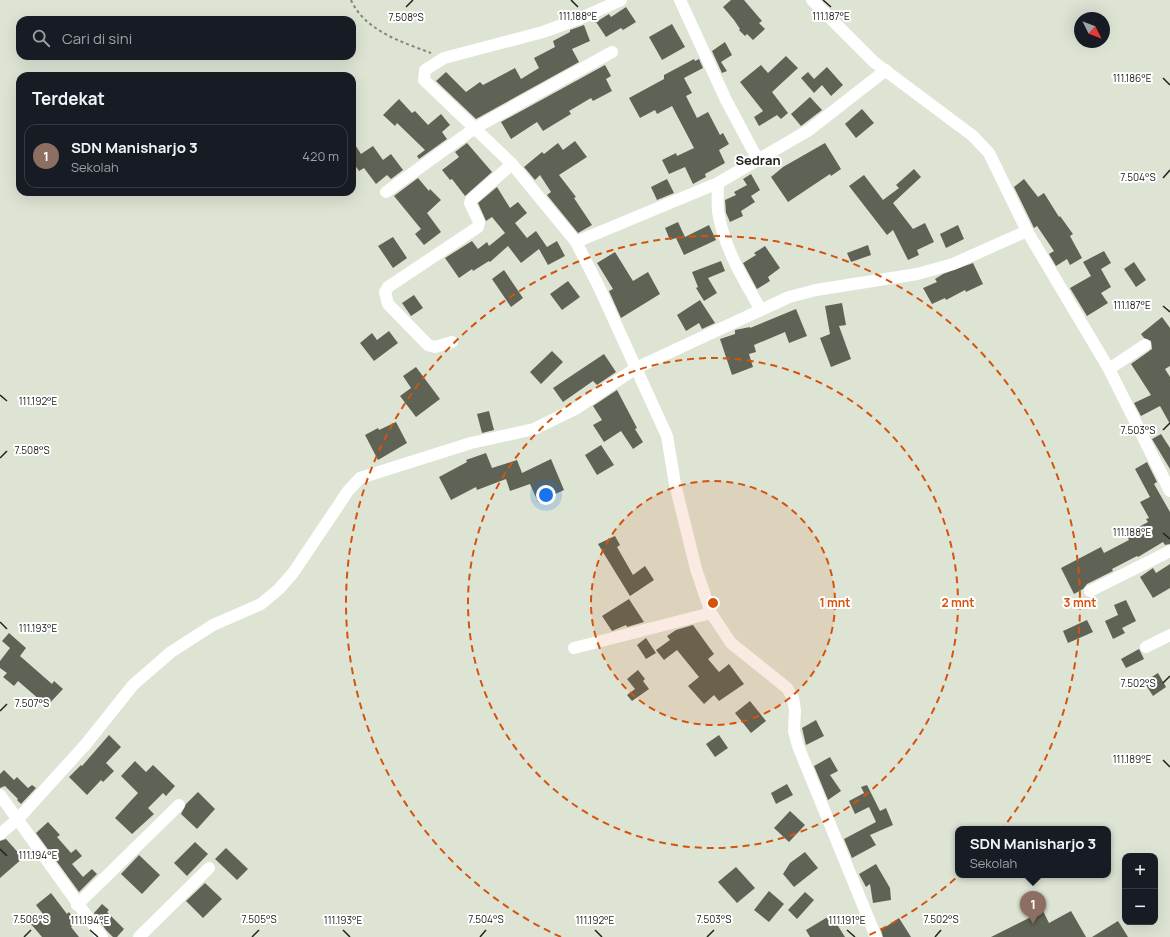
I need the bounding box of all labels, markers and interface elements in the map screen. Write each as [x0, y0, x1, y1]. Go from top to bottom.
text: 111.188°E [559, 9, 597, 23]
text: 111.187°E [812, 9, 850, 23]
text: 7.508°S [388, 10, 424, 24]
north arrow [1074, 12, 1110, 48]
search box [16, 16, 356, 60]
icon: search [30, 27, 52, 49]
text: Cari di sini [62, 28, 132, 49]
text: 111.186°E [1113, 71, 1152, 85]
text: Terdekat [32, 87, 105, 110]
text: SDN Manisharjo 3 [71, 137, 198, 158]
text: 1 [43, 147, 49, 165]
text: 420 m [302, 147, 339, 165]
district label: Sedran [735, 151, 781, 169]
text: Sekolah [71, 158, 119, 176]
text: 7.504°S [1120, 170, 1156, 184]
text: 111.187°E [1113, 298, 1151, 312]
text: 111.192°E [19, 394, 58, 408]
text: 7.503°S [1121, 423, 1155, 437]
text: 7.508°S [14, 443, 50, 457]
your location [536, 485, 556, 505]
text: 111.188°E [1113, 525, 1151, 539]
text: 1 mnt [819, 594, 851, 611]
text: 2 mnt [941, 594, 975, 611]
text: 3 mnt [1064, 594, 1096, 611]
centre of rings [706, 596, 720, 610]
text: 111.193°E [19, 621, 58, 635]
text: 7.502°S [1120, 676, 1156, 690]
text: 7.507°S [15, 696, 49, 710]
text: 111.189°E [1113, 752, 1152, 766]
popup [955, 826, 1111, 878]
text: SDN Manisharjo 3 [970, 833, 1096, 854]
text: 111.194°E [19, 848, 58, 862]
map controls [1122, 853, 1158, 925]
button: + [1122, 853, 1158, 889]
text: Sekolah [970, 854, 1017, 872]
button: − [1122, 889, 1158, 925]
pin: 1 [1020, 891, 1046, 924]
text: 7.506°S [13, 912, 49, 926]
text: 7.505°S [241, 912, 277, 926]
text: 7.504°S [468, 912, 504, 926]
text: 7.503°S [697, 912, 731, 926]
text: 7.502°S [923, 912, 959, 926]
text: 111.194°E [71, 913, 110, 927]
text: 111.193°E [324, 913, 363, 927]
text: 111.192°E [576, 913, 615, 927]
text: 111.191°E [829, 913, 866, 927]

